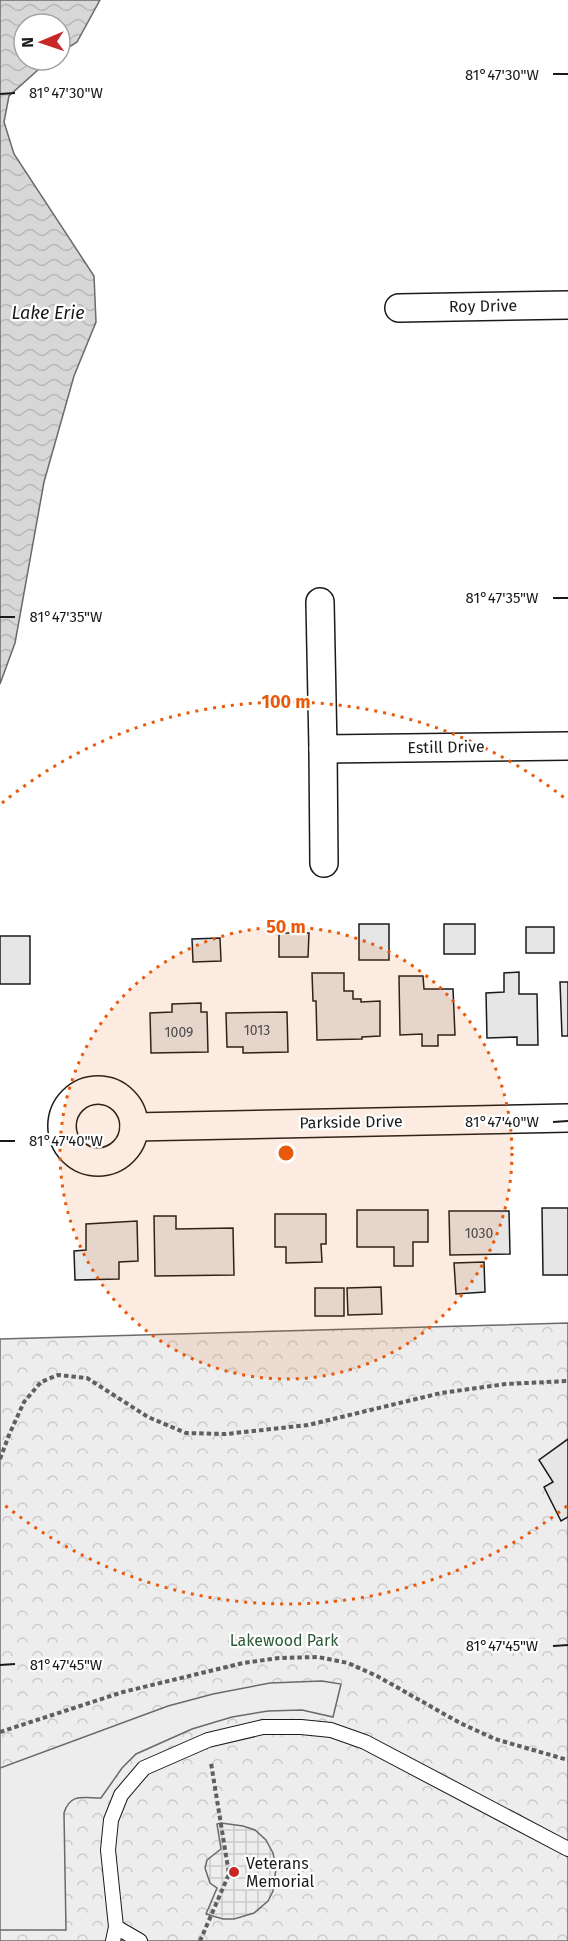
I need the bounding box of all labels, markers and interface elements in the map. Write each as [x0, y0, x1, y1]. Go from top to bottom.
north arrow [12, 12, 72, 72]
text: N [18, 37, 37, 48]
text: 81°47'30"W [465, 66, 540, 84]
text: 81°47'30"W [29, 84, 104, 102]
street label: Roy Drive [449, 296, 517, 316]
water label: Lake Erie [12, 302, 84, 324]
text: 81°47'35"W [466, 589, 539, 607]
text: 81°47'35"W [30, 608, 103, 626]
text: 100 m [262, 691, 310, 713]
street label: Estill Drive [407, 737, 485, 757]
text: 50 m [266, 916, 306, 938]
house number: 1013 [244, 1022, 270, 1039]
house number: 1009 [165, 1024, 193, 1041]
street label: Parkside Drive [299, 1112, 403, 1132]
text: 81°47'40"W [465, 1113, 540, 1131]
text: 81°47'40"W [29, 1132, 104, 1150]
centre of rings [276, 1143, 296, 1163]
house number: 1030 [465, 1225, 493, 1242]
park label: Lakewood Park [230, 1631, 339, 1650]
text: 81°47'45"W [466, 1637, 539, 1655]
text: 81°47'45"W [30, 1656, 103, 1674]
place label: Veterans Memorial [246, 1854, 314, 1891]
marker: Veterans Memorial [227, 1865, 241, 1879]

